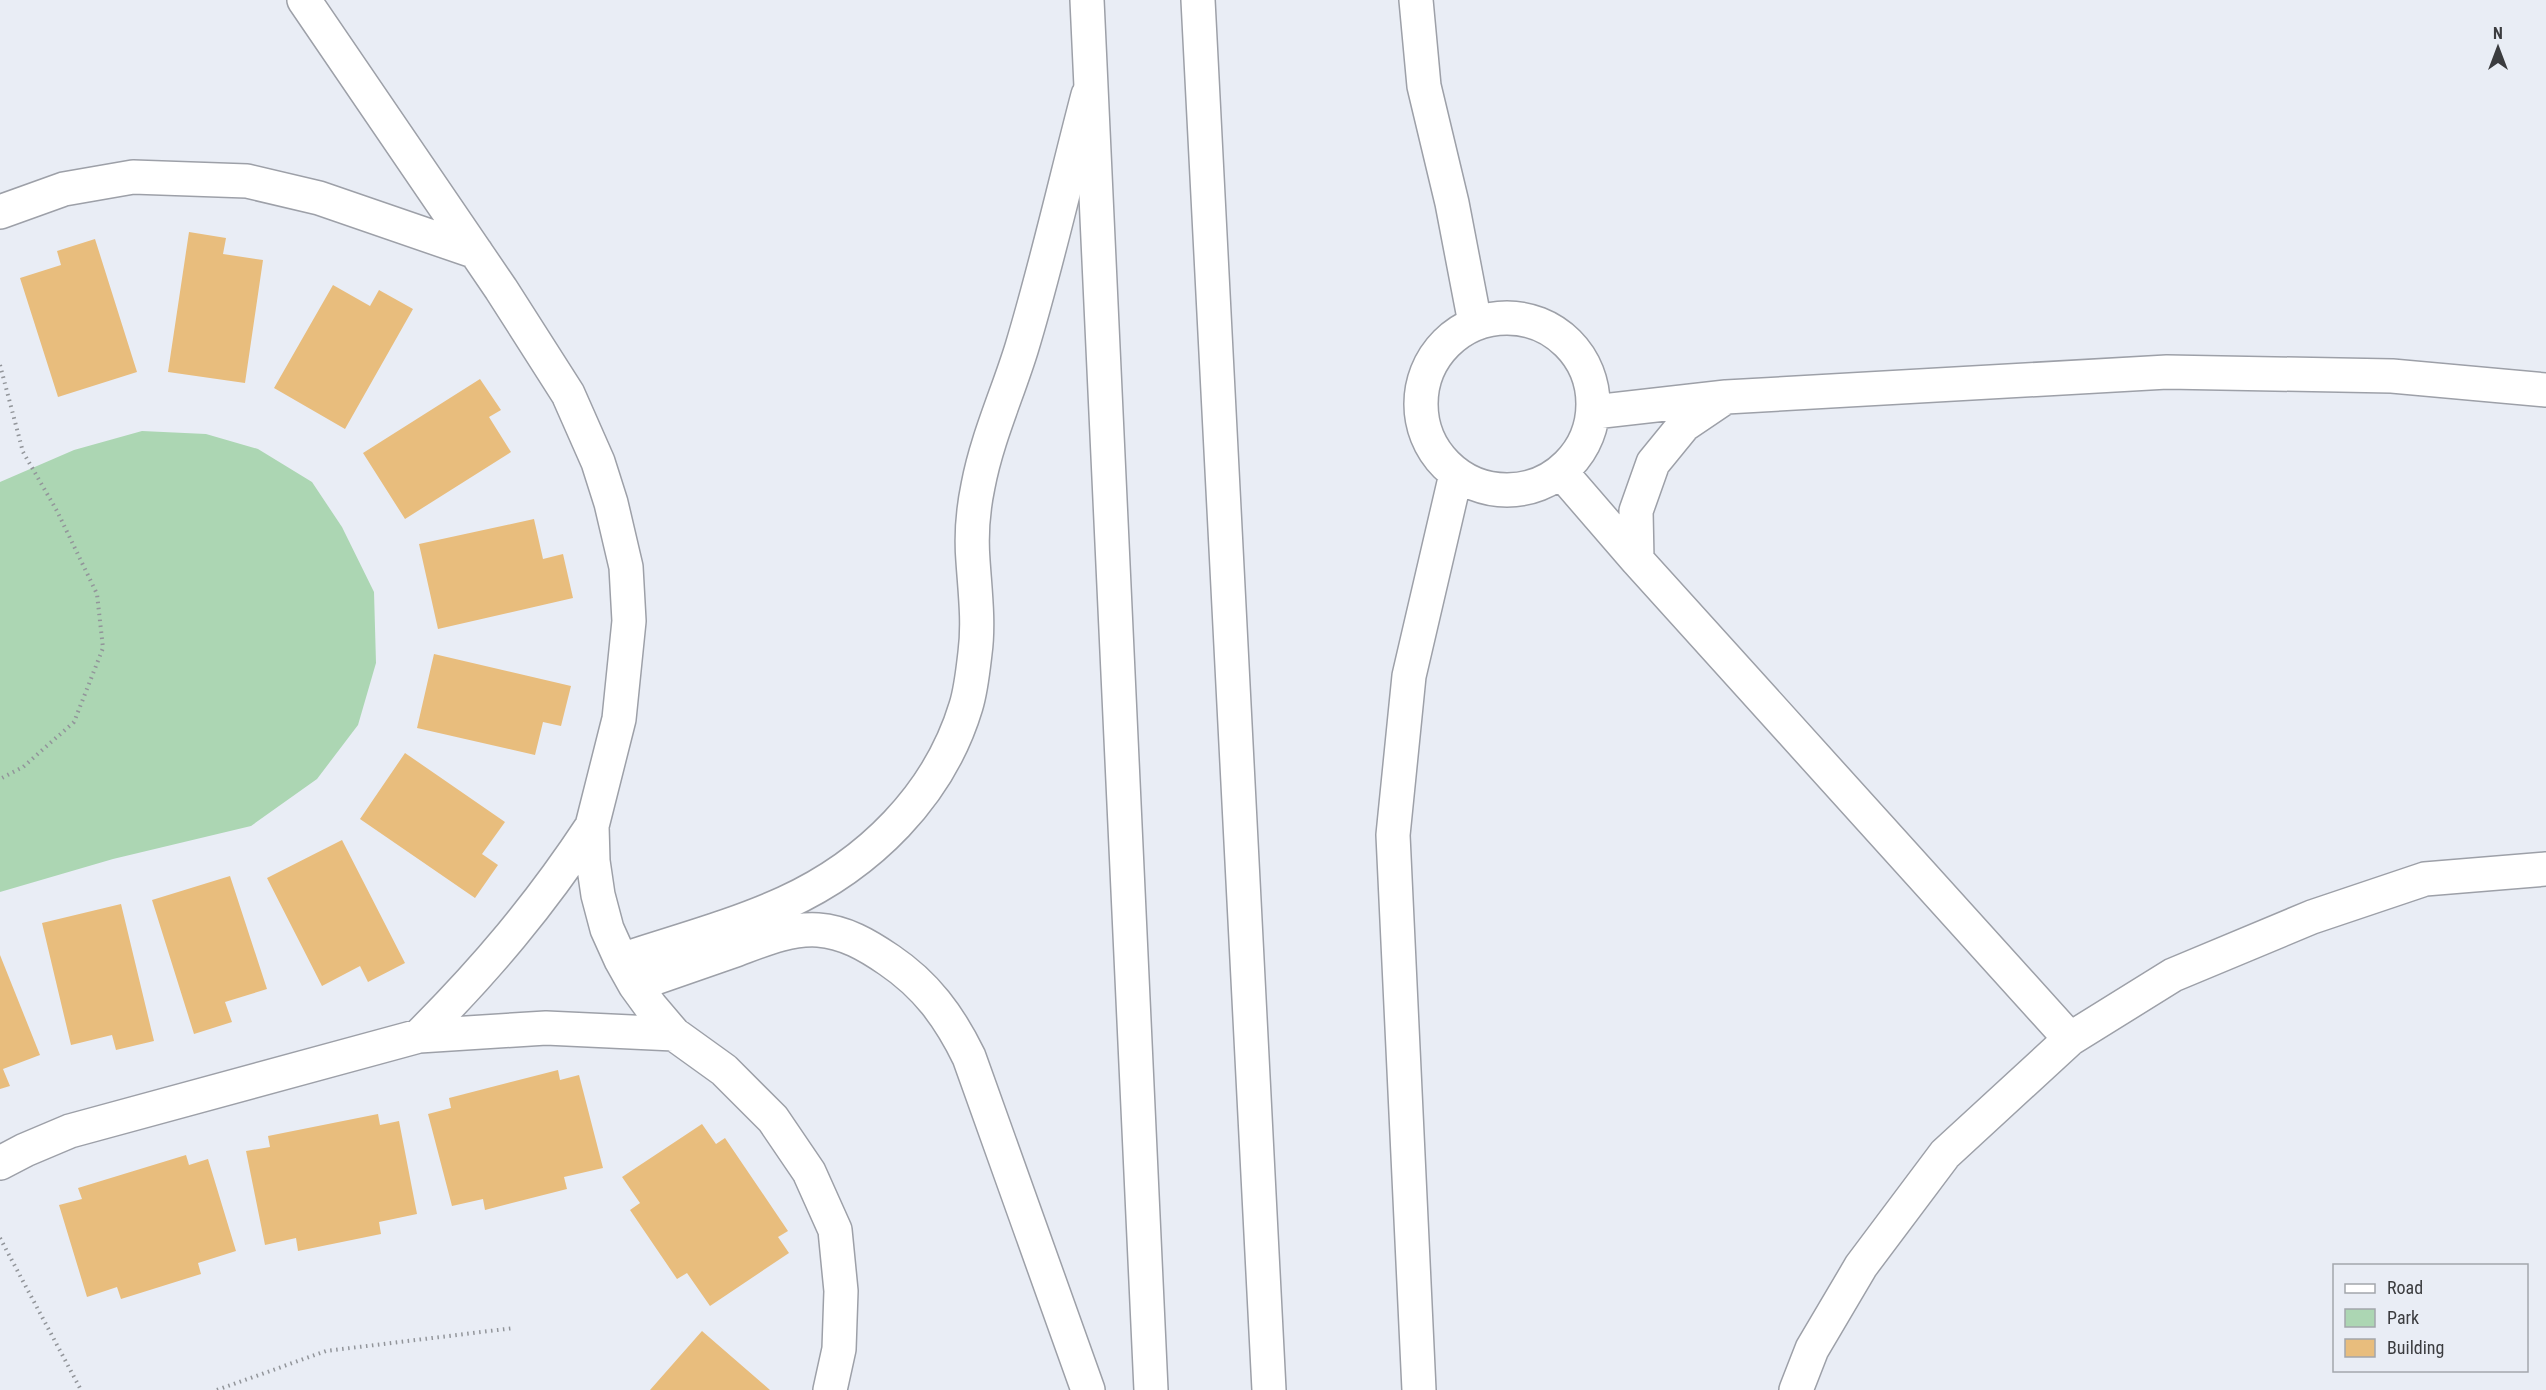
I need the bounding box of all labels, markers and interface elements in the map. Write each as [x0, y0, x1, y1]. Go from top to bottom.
north arrow [2468, 18, 2528, 78]
text: N [2493, 24, 2503, 43]
legend [2333, 1264, 2528, 1372]
text: Road [2387, 1277, 2423, 1298]
text: Park [2387, 1307, 2419, 1328]
text: Building [2387, 1337, 2444, 1358]

